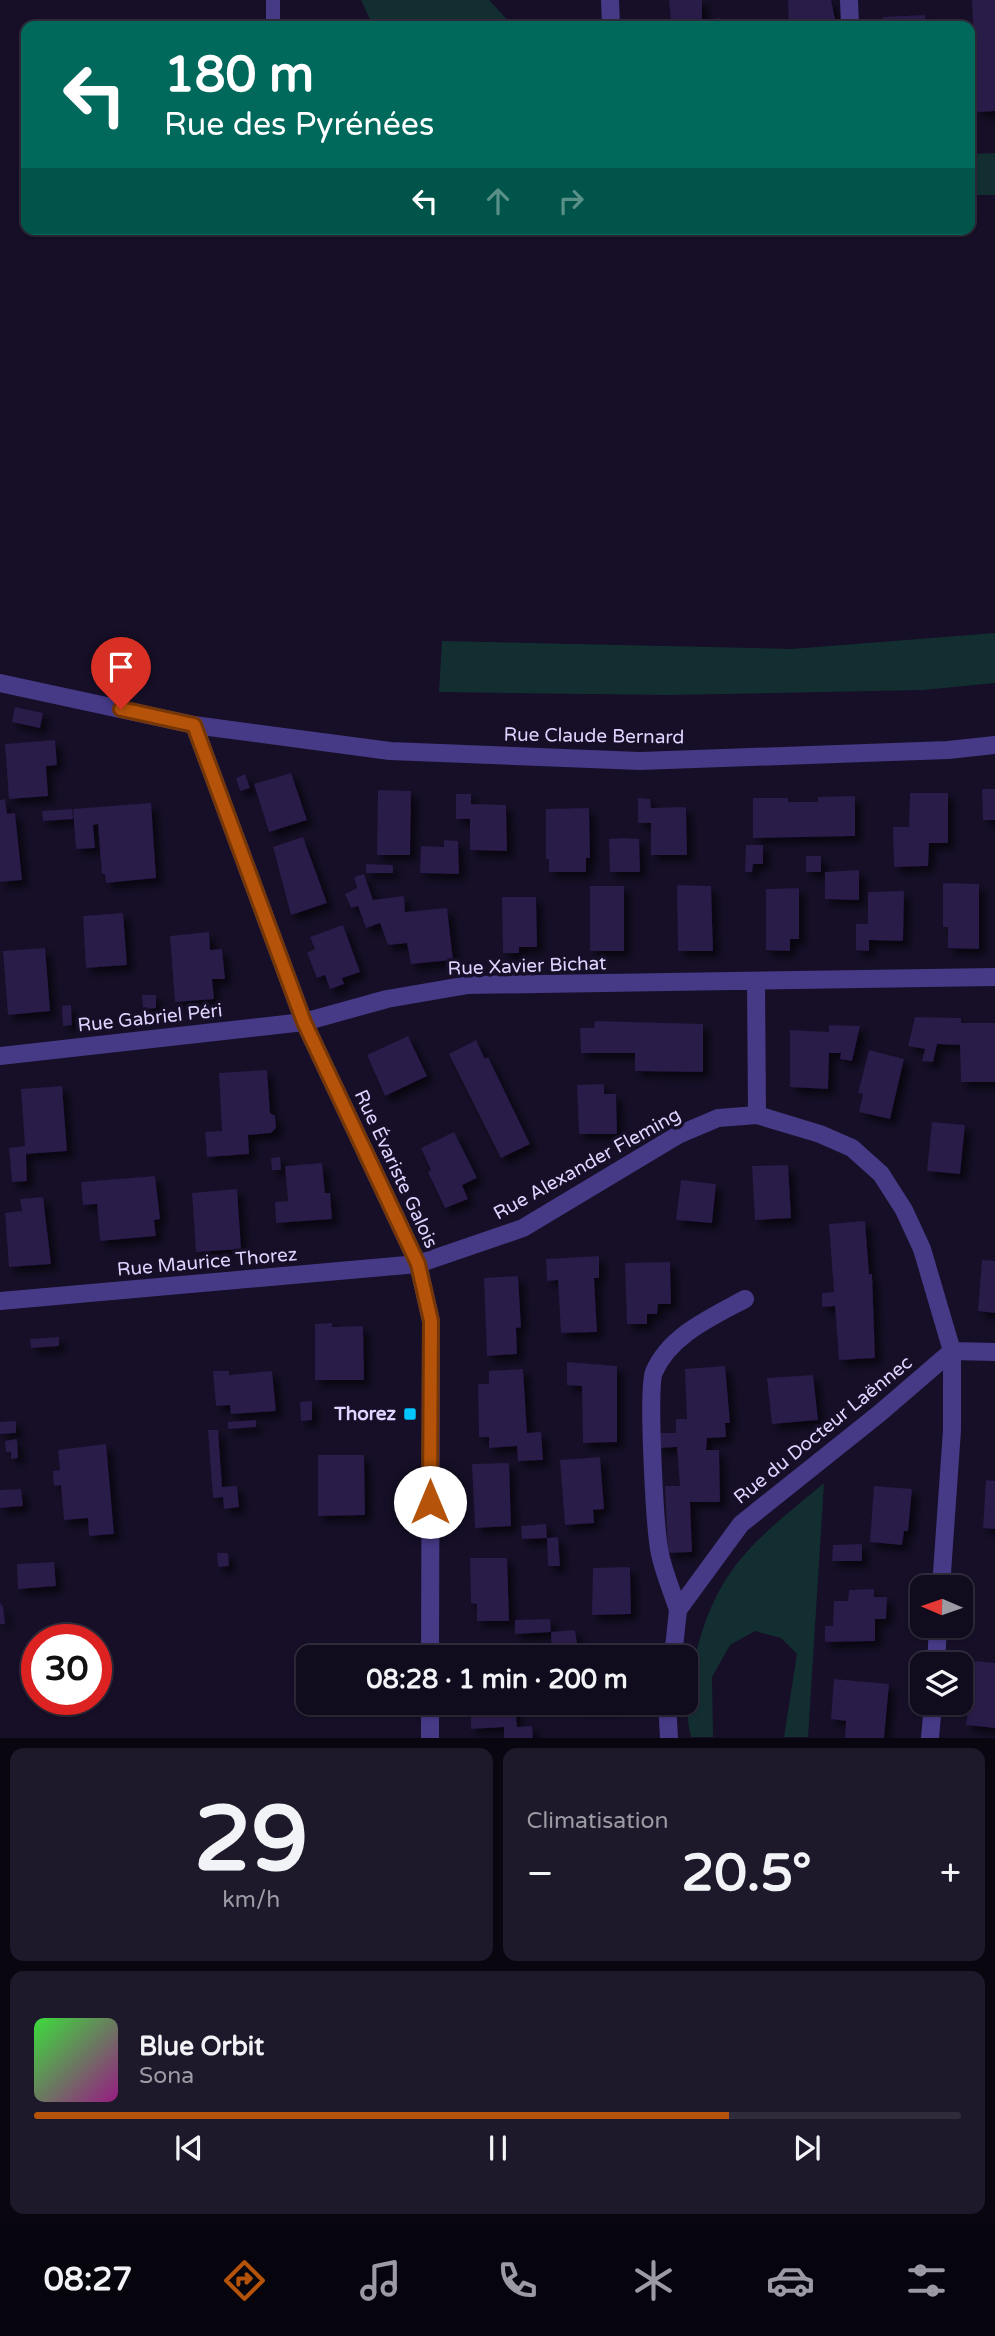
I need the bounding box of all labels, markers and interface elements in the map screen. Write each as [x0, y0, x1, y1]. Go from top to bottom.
text: 180 m [164, 46, 314, 105]
icon: left [49, 49, 140, 140]
text: Rue des Pyrénées [164, 106, 434, 144]
icon: left [406, 182, 444, 220]
icon: ahead [479, 182, 517, 220]
icon: right [552, 182, 590, 220]
pin [91, 637, 151, 709]
icon: arrive [102, 648, 140, 686]
street label: Rue Claude Bernard [503, 723, 685, 749]
street label: Rue Xavier Bichat [447, 952, 607, 980]
street label: Rue Gabriel Péri [76, 999, 224, 1037]
street label: Rue Évariste Galois [350, 1086, 442, 1252]
street label: Rue Alexander Fleming [490, 1103, 684, 1225]
street label: Rue Maurice Thorez [116, 1243, 298, 1281]
street label: Rue du Docteur Laënnec [729, 1351, 917, 1509]
place label: Thorez [333, 1403, 397, 1425]
marker: Thorez [402, 1406, 418, 1422]
position arrow [393, 1465, 467, 1539]
north arrow [910, 1575, 973, 1638]
map controls [910, 1575, 973, 1715]
speed limit sign: 30 [21, 1624, 112, 1715]
button: layers [910, 1652, 973, 1715]
text: 08:28 · 1 min · 200 m [366, 1664, 628, 1695]
text: 29 [194, 1785, 308, 1895]
text: Climatisation [527, 1807, 668, 1835]
text: 20.5° [682, 1842, 812, 1905]
text: − [527, 1851, 554, 1897]
text: + [940, 1851, 961, 1897]
text: km/h [222, 1886, 280, 1914]
text: Blue Orbit [139, 2031, 264, 2062]
text: Sona [139, 2062, 194, 2090]
icon: previous [170, 2129, 208, 2167]
icon: pause [479, 2129, 517, 2167]
icon: next [788, 2129, 826, 2167]
icon: directions [220, 2256, 269, 2305]
icon: music [356, 2256, 405, 2305]
icon: phone [493, 2256, 542, 2305]
icon: climate [629, 2256, 678, 2305]
icon: car [766, 2256, 815, 2305]
icon: filters [902, 2256, 951, 2305]
text: 08:27 [44, 2261, 132, 2299]

